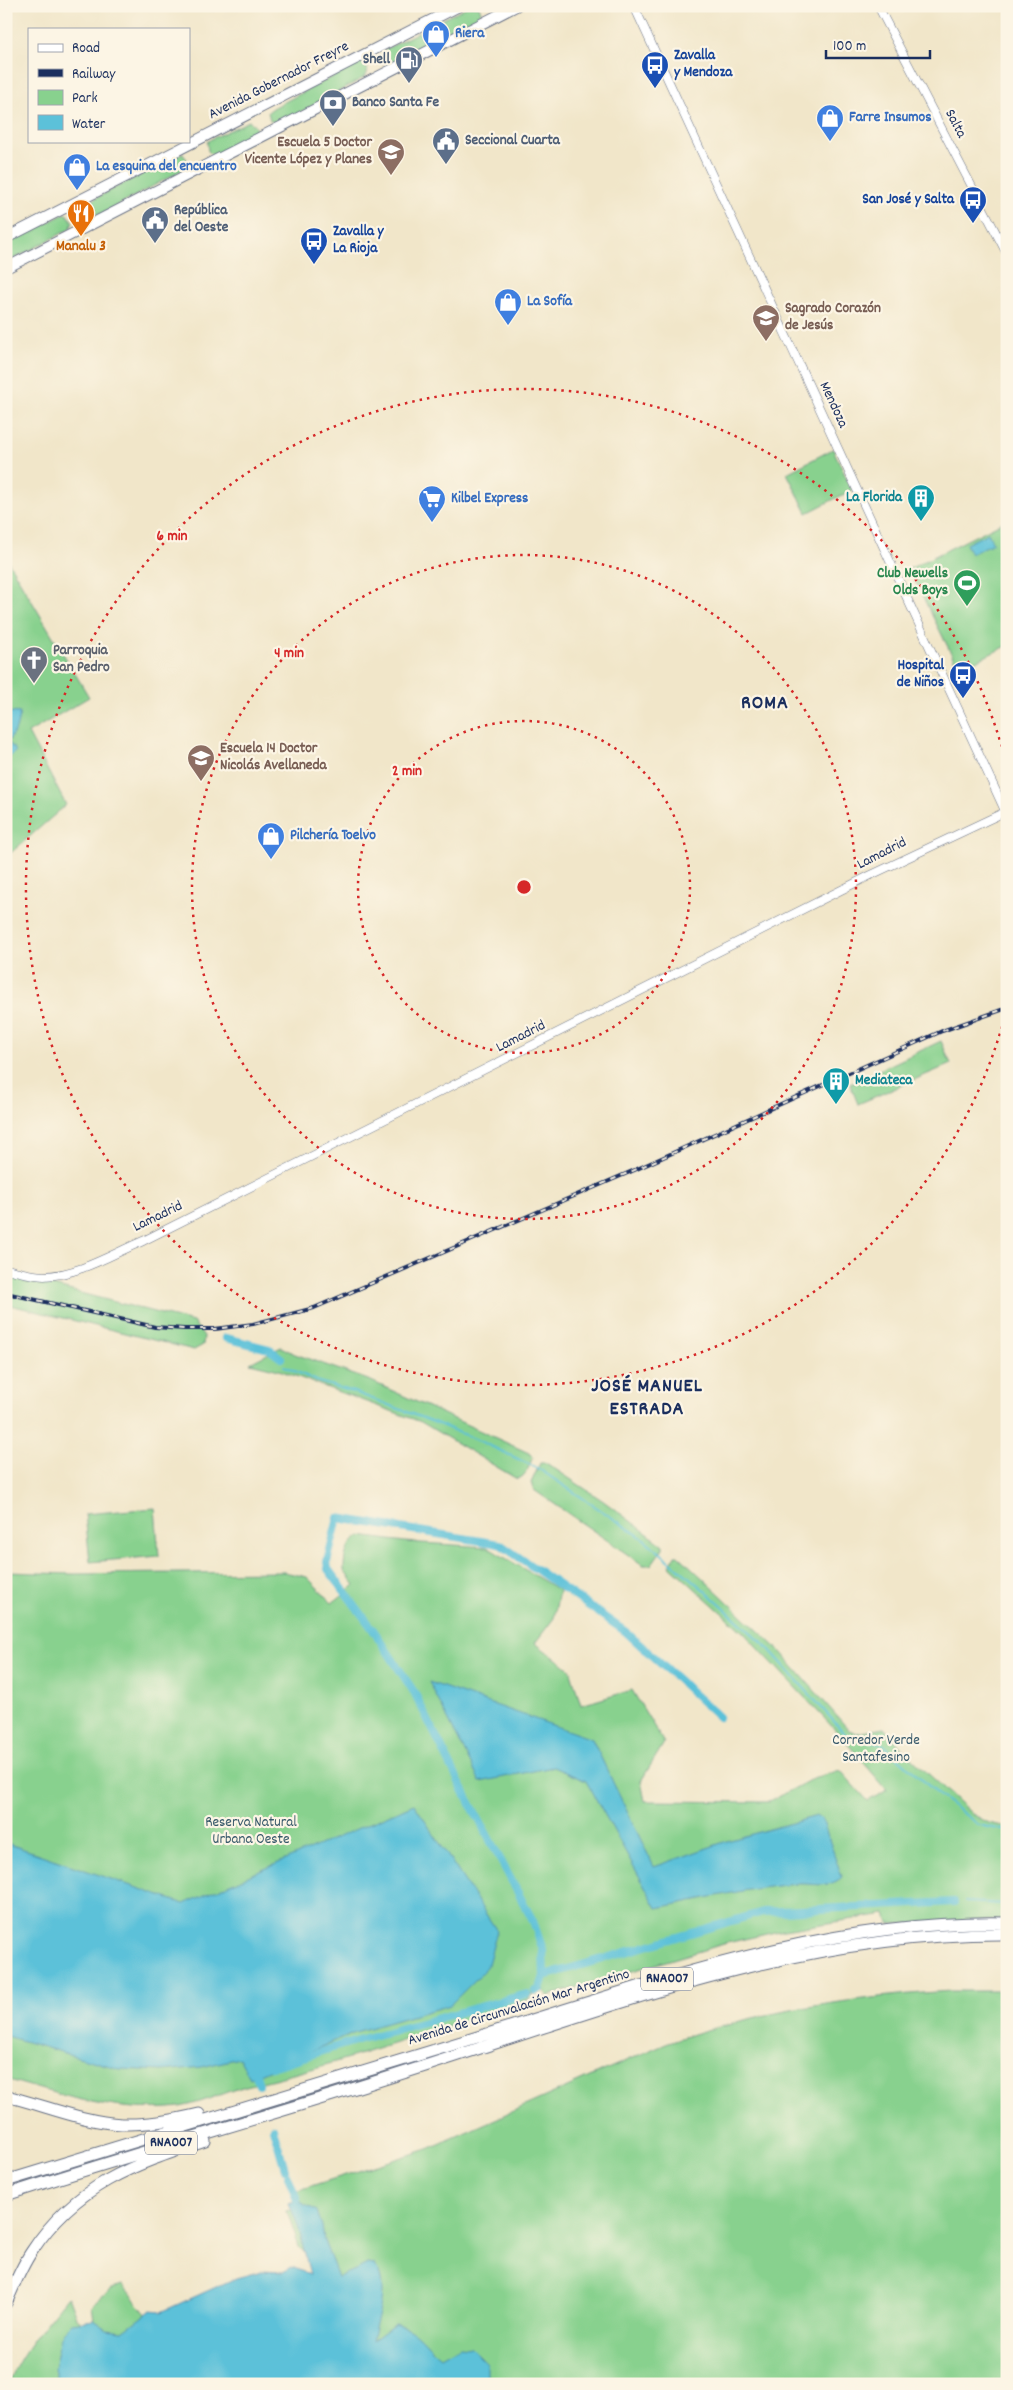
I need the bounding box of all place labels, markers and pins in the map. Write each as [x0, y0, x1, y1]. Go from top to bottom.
shop icon: Riera [421, 19, 451, 58]
place label: Riera [455, 23, 485, 45]
fuel station icon: Shell [394, 45, 424, 84]
place label: Zavalla y Mendoza [674, 45, 733, 84]
place label: Shell [363, 49, 390, 71]
bus stop icon: Zavalla y Mendoza [640, 50, 670, 89]
bank icon: Banco Santa Fe [318, 88, 348, 127]
place label: Banco Santa Fe [352, 92, 439, 114]
shop icon: Farre Insumos [815, 103, 845, 142]
place label: Farre Insumos [849, 107, 932, 129]
public building icon: Seccional Cuarta [431, 126, 461, 165]
place label: Seccional Cuarta [465, 130, 561, 152]
place label: Escuela 5 Doctor Vicente López y Planes [245, 132, 372, 171]
school or university icon: Escuela 5 Doctor Vicente López y Planes [376, 137, 406, 176]
shop icon: La esquina del encuentro [62, 152, 92, 191]
place label: La esquina del encuentro [96, 156, 237, 178]
bus stop icon: San José y Salta [958, 185, 988, 224]
place label: San José y Salta [862, 189, 955, 211]
restaurant icon: Manalu 3 [66, 198, 96, 237]
place label: República del Oeste [174, 200, 229, 239]
public building icon: República del Oeste [140, 205, 170, 244]
place label: Zavalla y La Rioja [333, 221, 385, 260]
bus stop icon: Zavalla y La Rioja [299, 226, 329, 265]
place label: Manalu 3 [56, 236, 106, 258]
shop icon: La Sofía [493, 287, 523, 326]
place label: La Sofía [527, 291, 573, 313]
place label: Sagrado Corazón de Jesús [785, 298, 881, 337]
school or university icon: Sagrado Corazón de Jesús [751, 303, 781, 342]
building icon: La Florida [906, 483, 936, 522]
supermarket icon: Kilbel Express [417, 484, 447, 523]
place label: La Florida [846, 487, 903, 509]
place label: Kilbel Express [451, 488, 528, 510]
place label: Club Newells Olds Boys [877, 563, 948, 602]
sports icon: Club Newells Olds Boys [952, 568, 982, 607]
place label: Parroquia San Pedro [53, 640, 110, 679]
church icon: Parroquia San Pedro [19, 645, 49, 684]
place label: Hospital de Niños [897, 655, 944, 694]
bus stop icon: Hospital de Niños [948, 660, 978, 699]
place label: Escuela 14 Doctor Nicolás Avellaneda [220, 738, 327, 777]
school or university icon: Escuela 14 Doctor Nicolás Avellaneda [186, 743, 216, 782]
shop icon: Pilchería Toelvo [256, 821, 286, 860]
place label: Pilchería Toelvo [290, 825, 376, 847]
centre of rings [515, 878, 533, 896]
building icon: Mediateca [821, 1066, 851, 1105]
place label: Mediateca [855, 1070, 913, 1092]

